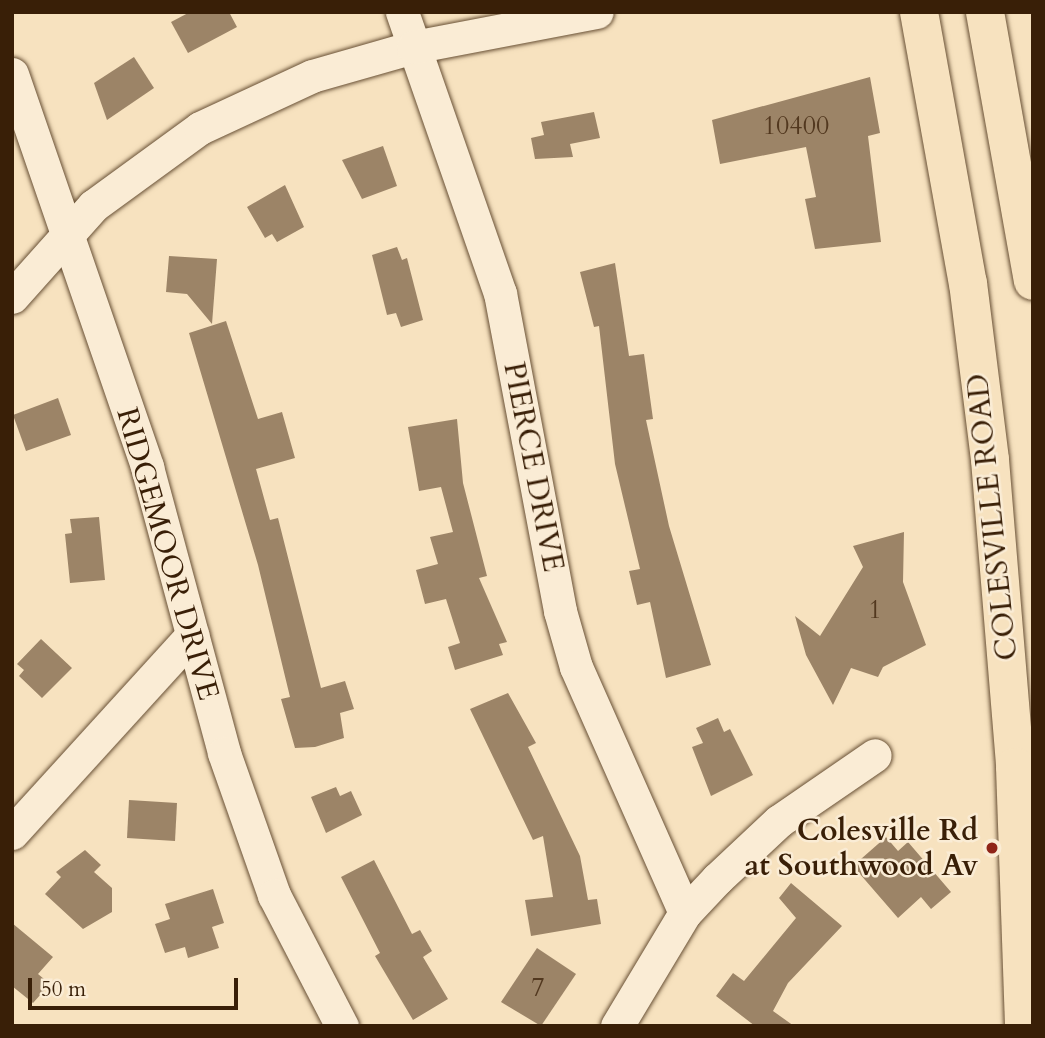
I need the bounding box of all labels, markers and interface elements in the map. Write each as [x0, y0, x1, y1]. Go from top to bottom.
house number: 10400 [763, 110, 829, 142]
street label: PIERCE DRIVE [495, 359, 571, 575]
street label: COLESVILLE ROAD [960, 372, 1026, 662]
street label: RIDGEMOOR DRIVE [108, 404, 226, 704]
house number: 1 [868, 594, 882, 626]
place label: Colesville Rd at Southwood Av [744, 813, 978, 884]
marker: Colesville Rd at Southwood Av [984, 840, 1000, 856]
scale bar [32, 964, 242, 1008]
house number: 7 [531, 972, 545, 1004]
text: 50 m [41, 975, 86, 1004]

